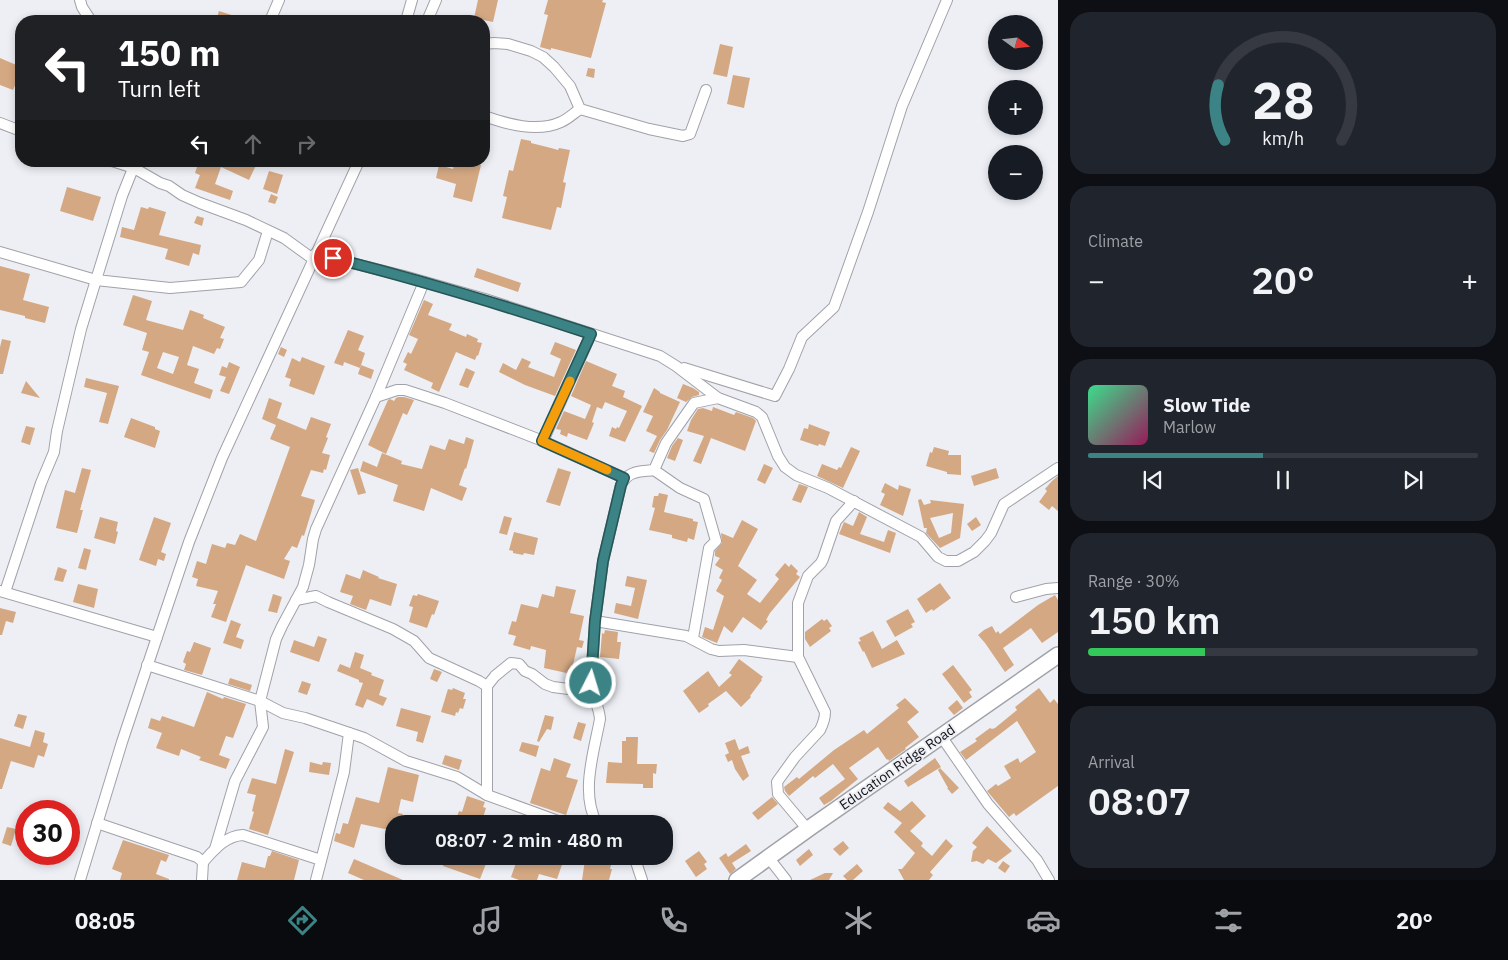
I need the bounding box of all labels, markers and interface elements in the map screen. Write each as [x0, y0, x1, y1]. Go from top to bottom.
north arrow [988, 15, 1042, 70]
map controls [988, 15, 1043, 200]
text: 150 m [118, 30, 221, 76]
icon: left [35, 35, 100, 100]
text: 28 [1252, 66, 1314, 133]
text: Turn left [118, 74, 201, 103]
button: + [988, 80, 1043, 135]
text: km/h [1262, 127, 1304, 150]
icon: left [186, 130, 214, 158]
icon: ahead [239, 130, 267, 158]
icon: right [292, 130, 320, 158]
button: − [988, 145, 1043, 200]
text: Climate [1088, 231, 1143, 251]
pin [312, 237, 354, 279]
icon: arrive [319, 244, 347, 272]
text: 20° [1251, 255, 1315, 304]
text: − [1088, 262, 1105, 299]
text: + [1461, 262, 1478, 299]
text: Slow Tide [1163, 393, 1250, 417]
text: Marlow [1163, 417, 1216, 437]
icon: previous [1139, 466, 1167, 494]
icon: pause [1269, 466, 1297, 494]
icon: next [1399, 466, 1427, 494]
text: Range · 30% [1088, 571, 1180, 591]
text: 150 km [1088, 595, 1220, 644]
position arrow [564, 656, 616, 708]
street label: Education Ridge Road [836, 720, 958, 814]
text: Arrival [1088, 752, 1135, 772]
text: 08:07 [1088, 776, 1191, 825]
speed limit sign: 30 [15, 800, 80, 865]
text: 08:07 · 2 min · 480 m [435, 828, 623, 852]
icon: directions [285, 903, 320, 938]
icon: music [470, 903, 505, 938]
icon: phone [656, 903, 691, 938]
icon: climate [841, 903, 876, 938]
icon: car [1026, 903, 1061, 938]
icon: filters [1211, 903, 1246, 938]
text: 08:05 [75, 906, 135, 935]
text: 20° [1396, 906, 1433, 935]

